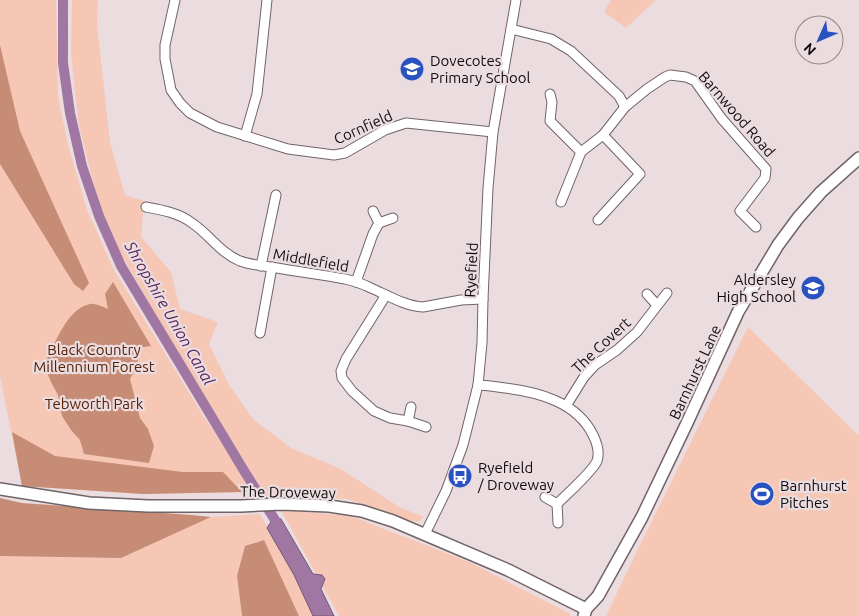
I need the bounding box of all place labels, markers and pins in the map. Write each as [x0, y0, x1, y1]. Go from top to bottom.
place label: Dovecotes Primary School [430, 52, 531, 86]
school or university icon: Dovecotes Primary School [399, 56, 425, 82]
place label: Aldersley High School [716, 271, 796, 305]
school or university icon: Aldersley High School [800, 275, 826, 301]
place label: Ryefield / Droveway [477, 459, 554, 493]
bus stop icon: Ryefield / Droveway [447, 463, 473, 489]
place label: Barnhurst Pitches [780, 477, 847, 511]
sports icon: Barnhurst Pitches [749, 481, 775, 507]

